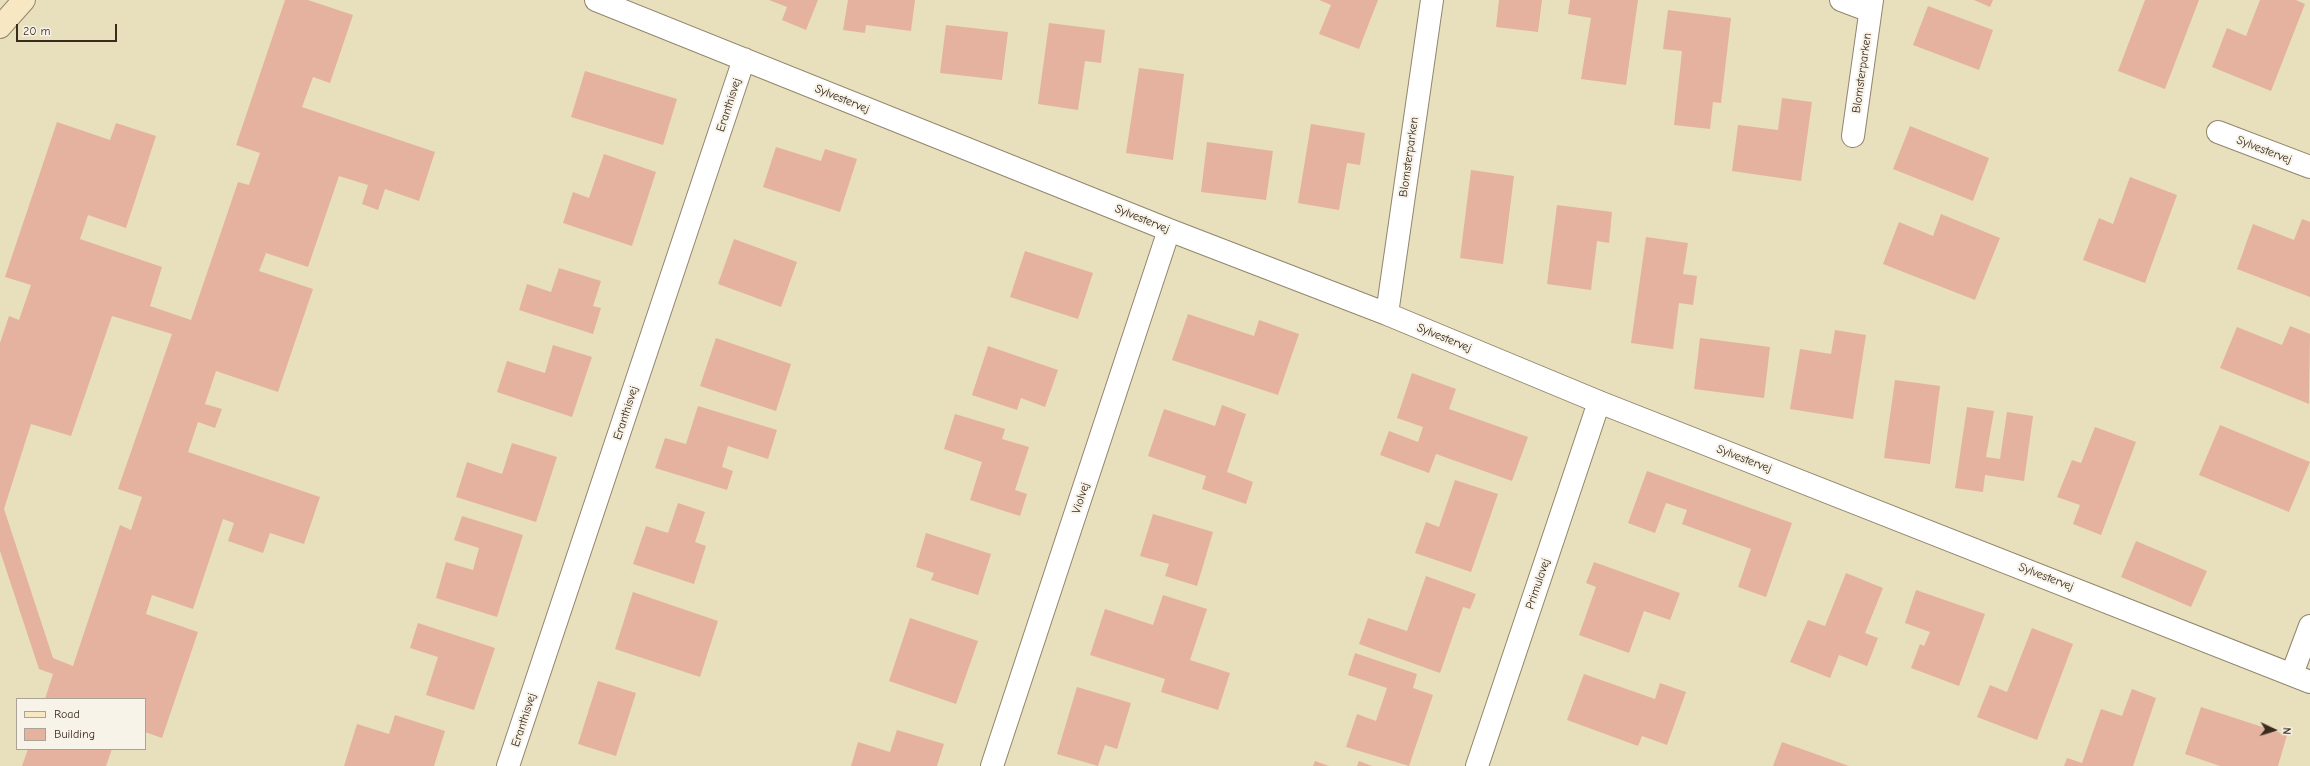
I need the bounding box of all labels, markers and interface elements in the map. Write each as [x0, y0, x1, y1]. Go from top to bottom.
scale bar [18, 16, 119, 42]
text: 20 m [23, 24, 51, 38]
street label: Blomsterparken [1849, 32, 1875, 114]
street label: Eranthisvej [714, 76, 744, 134]
street label: Sylvestervej [812, 81, 872, 117]
street label: Blomsterparken [1396, 116, 1422, 198]
street label: Sylvestervej [2234, 133, 2294, 167]
street label: Sylvestervej [1112, 201, 1172, 237]
street label: Sylvestervej [1414, 320, 1474, 356]
street label: Eranthisvej [611, 384, 641, 442]
street label: Sylvestervej [1714, 442, 1774, 476]
street label: Violvej [1069, 481, 1093, 515]
street label: Primulavej [1523, 557, 1553, 611]
street label: Sylvestervej [2016, 560, 2076, 594]
street label: Eranthisvej [509, 691, 539, 749]
legend [16, 698, 146, 750]
text: Road [54, 707, 80, 721]
north arrow [2254, 710, 2294, 750]
text: Building [54, 727, 95, 741]
text: N [2280, 727, 2293, 735]

